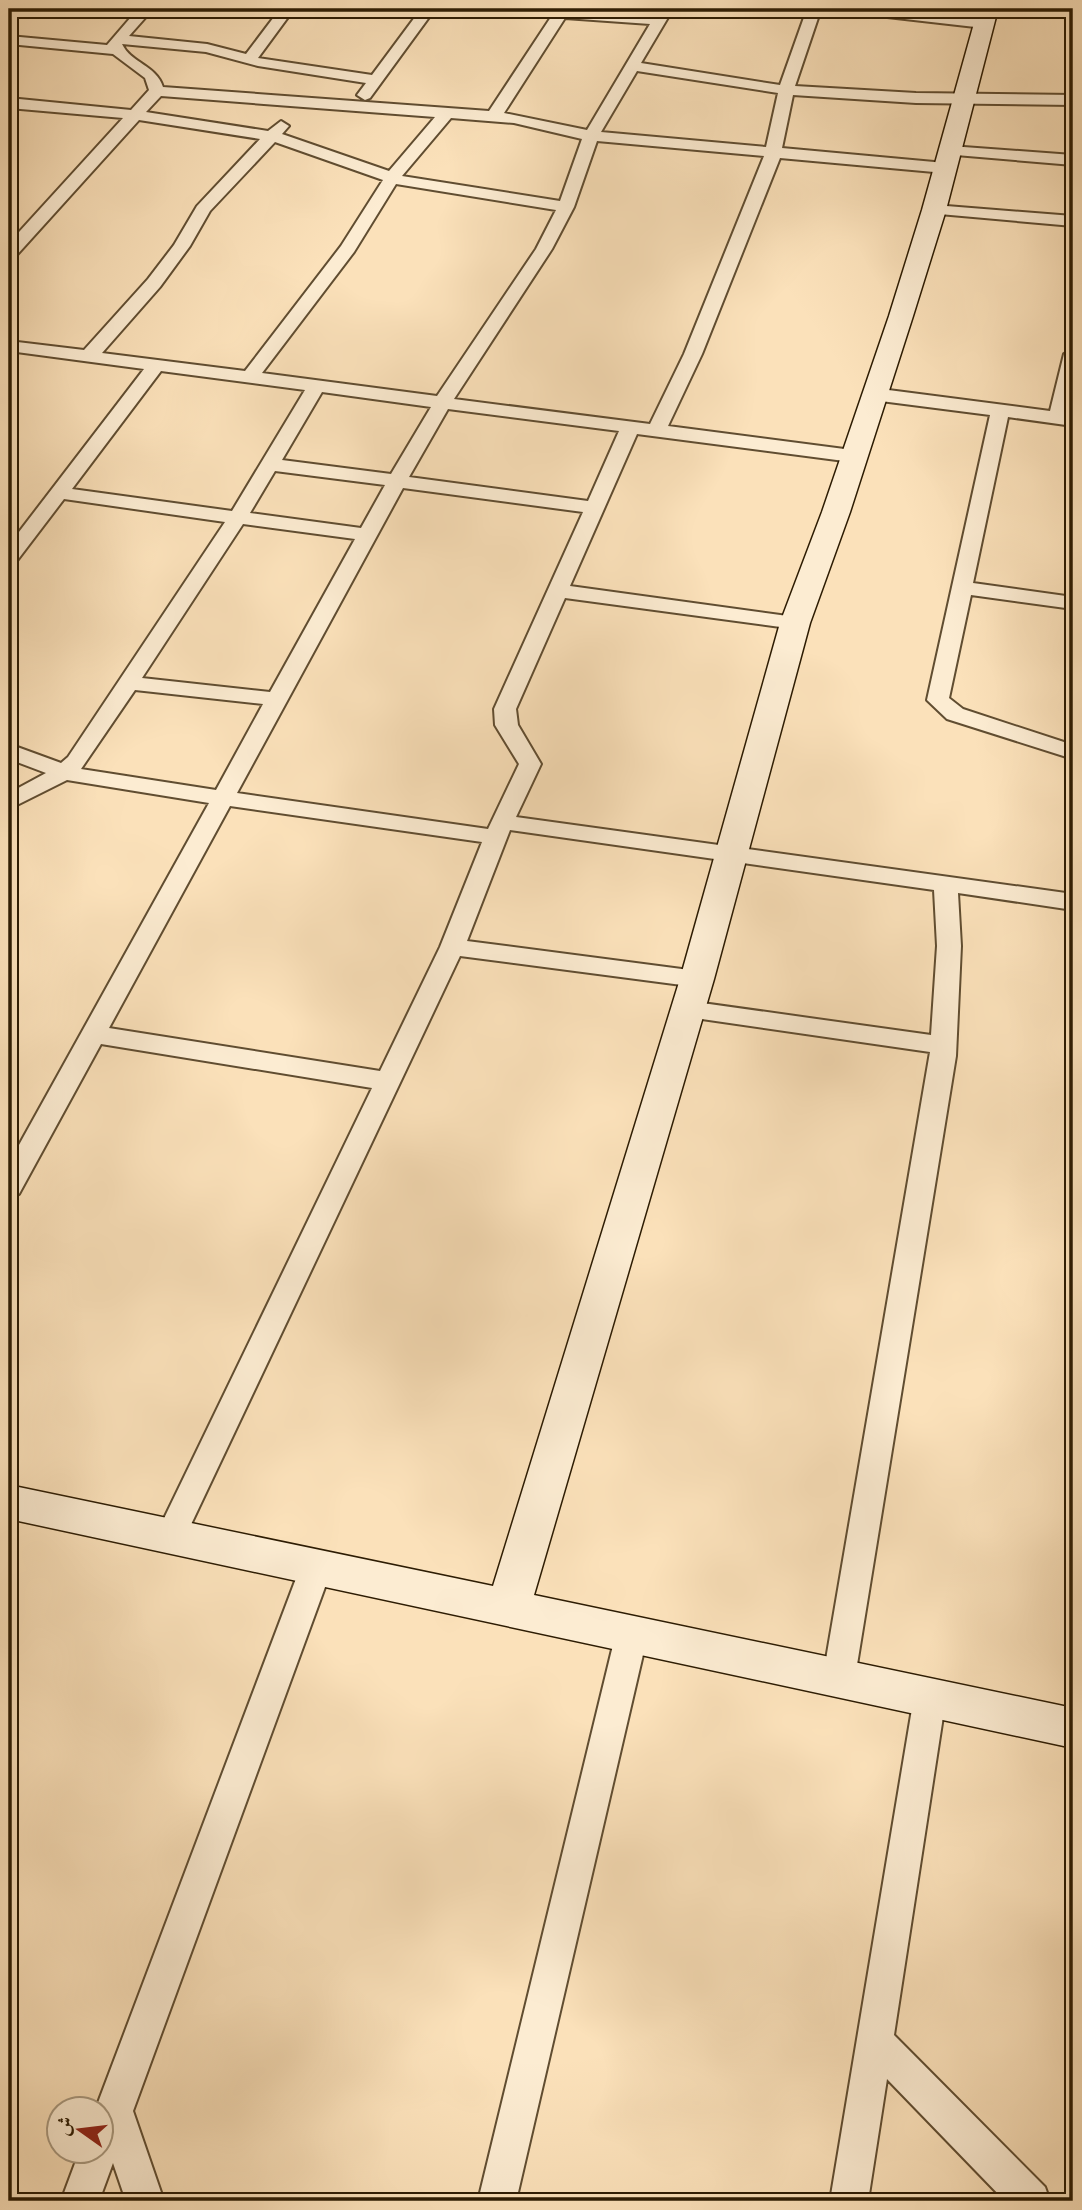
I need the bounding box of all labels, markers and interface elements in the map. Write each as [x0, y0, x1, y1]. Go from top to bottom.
north arrow [46, 2094, 116, 2164]
text: ش [51, 2114, 77, 2138]

